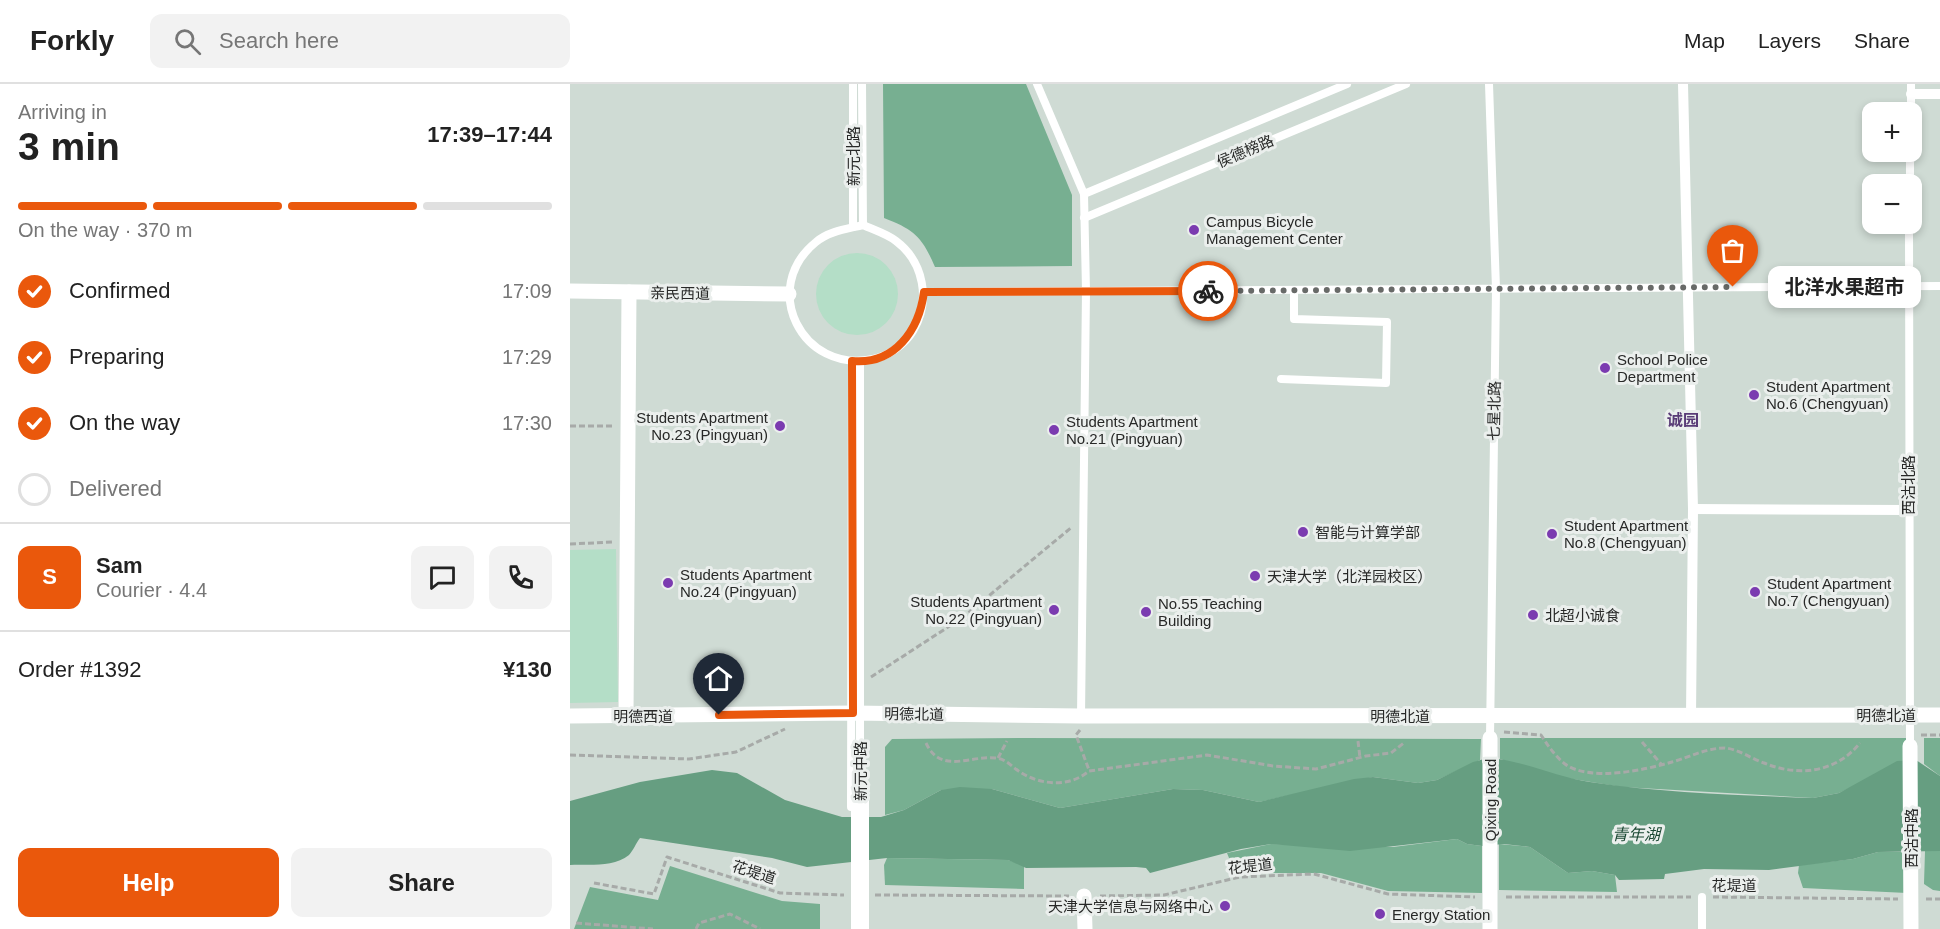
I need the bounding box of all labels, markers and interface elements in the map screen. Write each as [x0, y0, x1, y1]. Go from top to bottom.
search box [150, 14, 570, 68]
text: Forkly [30, 25, 114, 56]
icon: search [171, 25, 204, 58]
text: Search here [219, 28, 339, 53]
text: Map [1684, 29, 1725, 52]
text: Layers [1758, 29, 1821, 52]
text: Share [1854, 29, 1910, 52]
text: Arriving in [18, 101, 107, 123]
map controls [1862, 102, 1922, 234]
button: + [1862, 102, 1922, 162]
text: 17:39–17:44 [427, 122, 552, 147]
text: 3 min [18, 125, 120, 168]
street label: 新元北路 [845, 126, 862, 186]
street label: 侯德榜路 [1214, 131, 1276, 171]
button: − [1862, 174, 1922, 234]
place label: Campus Bicycle Management Center [1206, 213, 1343, 247]
text: On the way · 370 m [18, 219, 193, 241]
marker: Campus Bicycle Management Center [1187, 223, 1201, 237]
pin [1707, 225, 1758, 287]
icon: bag [1716, 234, 1749, 267]
courier [1178, 261, 1238, 321]
callout: 北洋水果超市 [1769, 266, 1922, 308]
icon: check [18, 275, 51, 308]
icon: bike [1192, 275, 1225, 308]
text: 北洋水果超市 [1785, 276, 1905, 298]
text: Confirmed [69, 278, 170, 303]
text: 17:09 [502, 280, 552, 302]
street label: 亲民西道 [650, 284, 710, 302]
icon: check [18, 341, 51, 374]
text: Preparing [69, 344, 164, 369]
text: 17:29 [502, 346, 552, 368]
place label: School Police Department [1617, 351, 1708, 385]
marker: School Police Department [1598, 361, 1612, 375]
place label: Student Apartment No.6 (Chengyuan) [1766, 378, 1891, 412]
street label: 七星北路 [1485, 381, 1503, 441]
marker: Student Apartment No.6 (Chengyuan) [1747, 388, 1761, 402]
icon: check [18, 407, 51, 440]
place label: Students Apartment No.23 (Pingyuan) [636, 409, 769, 443]
text: On the way [69, 410, 180, 435]
district label: 诚园 [1667, 411, 1699, 429]
text: 17:30 [502, 412, 552, 434]
place label: Students Apartment No.21 (Pingyuan) [1066, 413, 1199, 447]
marker: Students Apartment No.23 (Pingyuan) [773, 419, 787, 433]
marker: Students Apartment No.21 (Pingyuan) [1047, 423, 1061, 437]
street label: 西沽北路 [1900, 455, 1917, 515]
text: Delivered [69, 476, 162, 501]
place label: Student Apartment No.8 (Chengyuan) [1564, 517, 1689, 551]
place label: 智能与计算学部 [1315, 524, 1420, 541]
marker: 智能与计算学部 [1296, 525, 1310, 539]
marker: Student Apartment No.8 (Chengyuan) [1545, 527, 1559, 541]
button: chat [411, 546, 474, 609]
button: phone [489, 546, 552, 609]
text: Sam [96, 553, 142, 578]
text: S [42, 564, 57, 589]
place label: Students Apartment No.24 (Pingyuan) [680, 566, 813, 600]
place label: 天津大学（北洋园校区） [1267, 568, 1432, 585]
marker: 天津大学（北洋园校区） [1248, 569, 1262, 583]
place label: Student Apartment No.7 (Chengyuan) [1767, 575, 1892, 609]
marker: Students Apartment No.24 (Pingyuan) [661, 576, 675, 590]
text: Courier · 4.4 [96, 579, 207, 601]
marker: Student Apartment No.7 (Chengyuan) [1748, 585, 1762, 599]
place label: Students Apartment No.22 (Pingyuan) [910, 593, 1043, 627]
place label: No.55 Teaching Building [1158, 595, 1262, 629]
marker: Students Apartment No.22 (Pingyuan) [1047, 603, 1061, 617]
marker: No.55 Teaching Building [1139, 605, 1153, 619]
place label: 北超小诚食 [1545, 607, 1620, 624]
marker: 北超小诚食 [1526, 608, 1540, 622]
pin [693, 653, 744, 715]
text: Order #1392 [18, 657, 142, 682]
text: ¥130 [503, 657, 552, 682]
icon: home [702, 662, 735, 695]
street label: 明德北道 [884, 705, 944, 723]
street label: 明德北道 [1856, 707, 1916, 724]
street label: 明德西道 [613, 708, 673, 725]
street label: 明德北道 [1370, 708, 1430, 725]
street label: 新元中路 [852, 741, 869, 801]
street label: Qixing Road [1482, 759, 1499, 841]
street label: 西沽中路 [1903, 808, 1920, 868]
water label: 青年湖 [1612, 826, 1663, 843]
button: Help [18, 848, 279, 917]
button: Share [291, 848, 552, 917]
street label: 花堤道 [1227, 855, 1273, 877]
street label: 花堤道 [730, 857, 778, 887]
street label: 花堤道 [1711, 877, 1757, 894]
place label: 天津大学信息与网络中心 [1048, 898, 1213, 915]
marker: 天津大学信息与网络中心 [1218, 899, 1232, 913]
place label: Energy Station [1392, 906, 1490, 923]
marker: Energy Station [1373, 907, 1387, 921]

